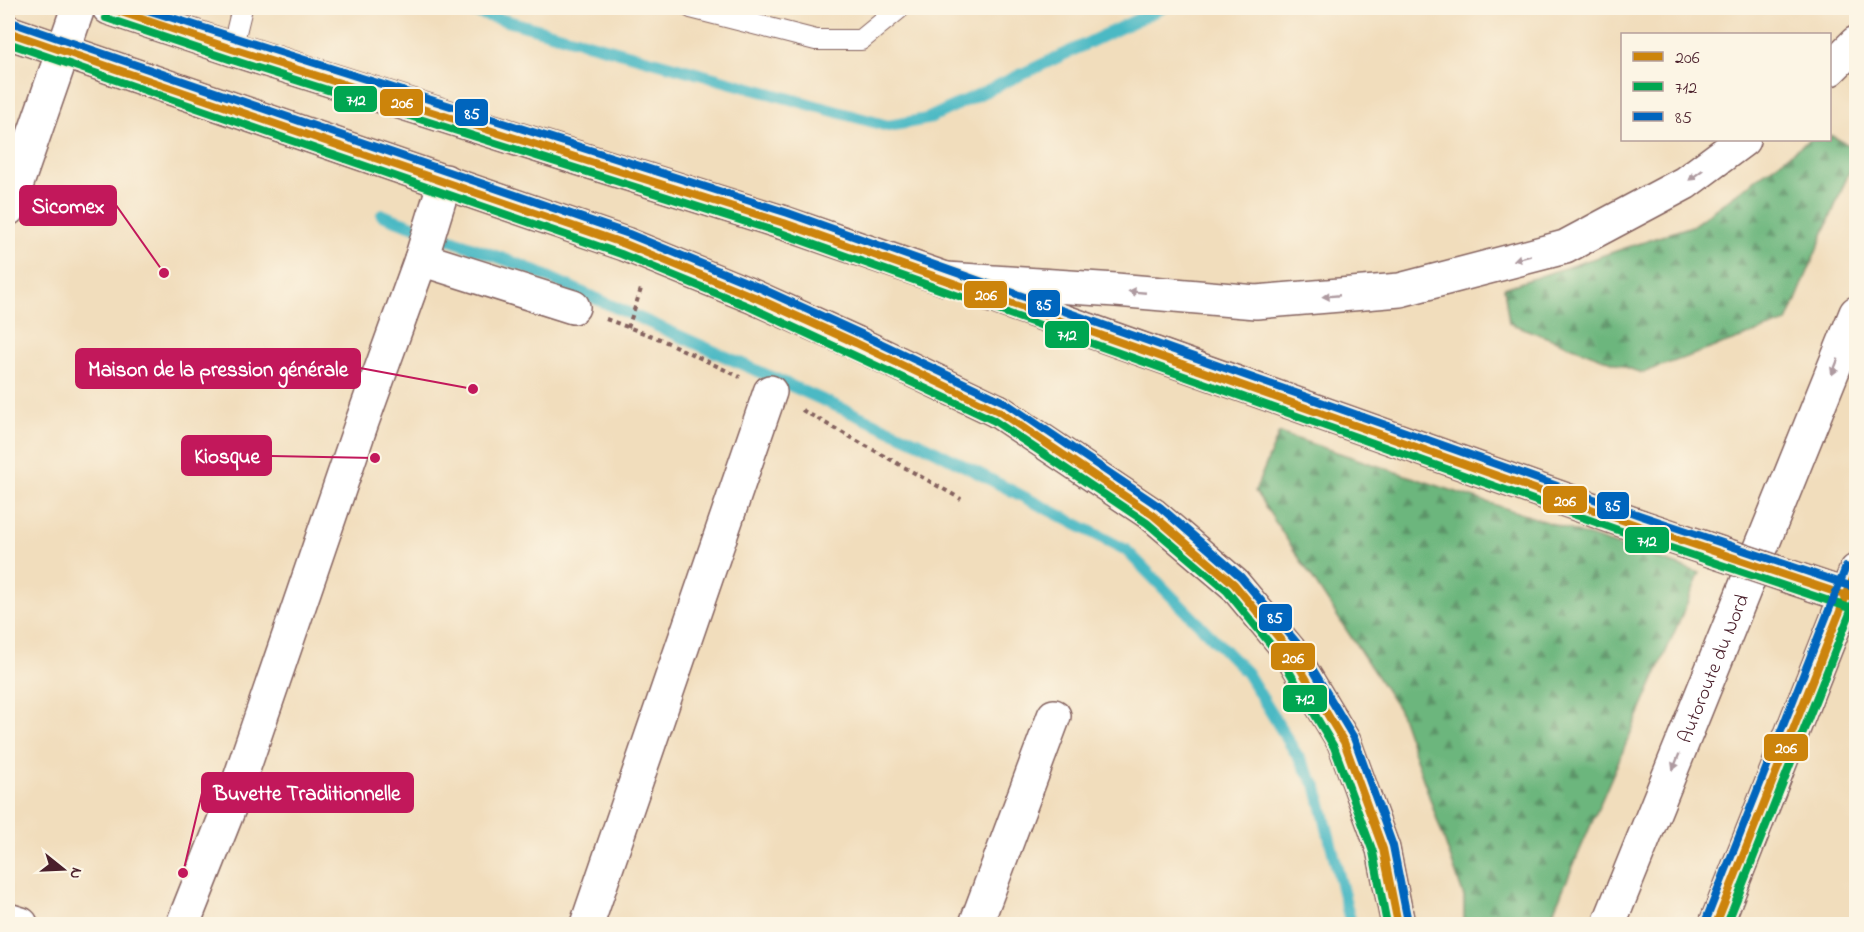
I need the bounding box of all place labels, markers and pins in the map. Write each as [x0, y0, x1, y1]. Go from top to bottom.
callout: Sicomex [20, 186, 116, 225]
callout: Maison de la pression générale [76, 349, 360, 388]
callout: Kiosque [182, 436, 271, 475]
callout: Buvette Traditionnelle [202, 773, 413, 812]

